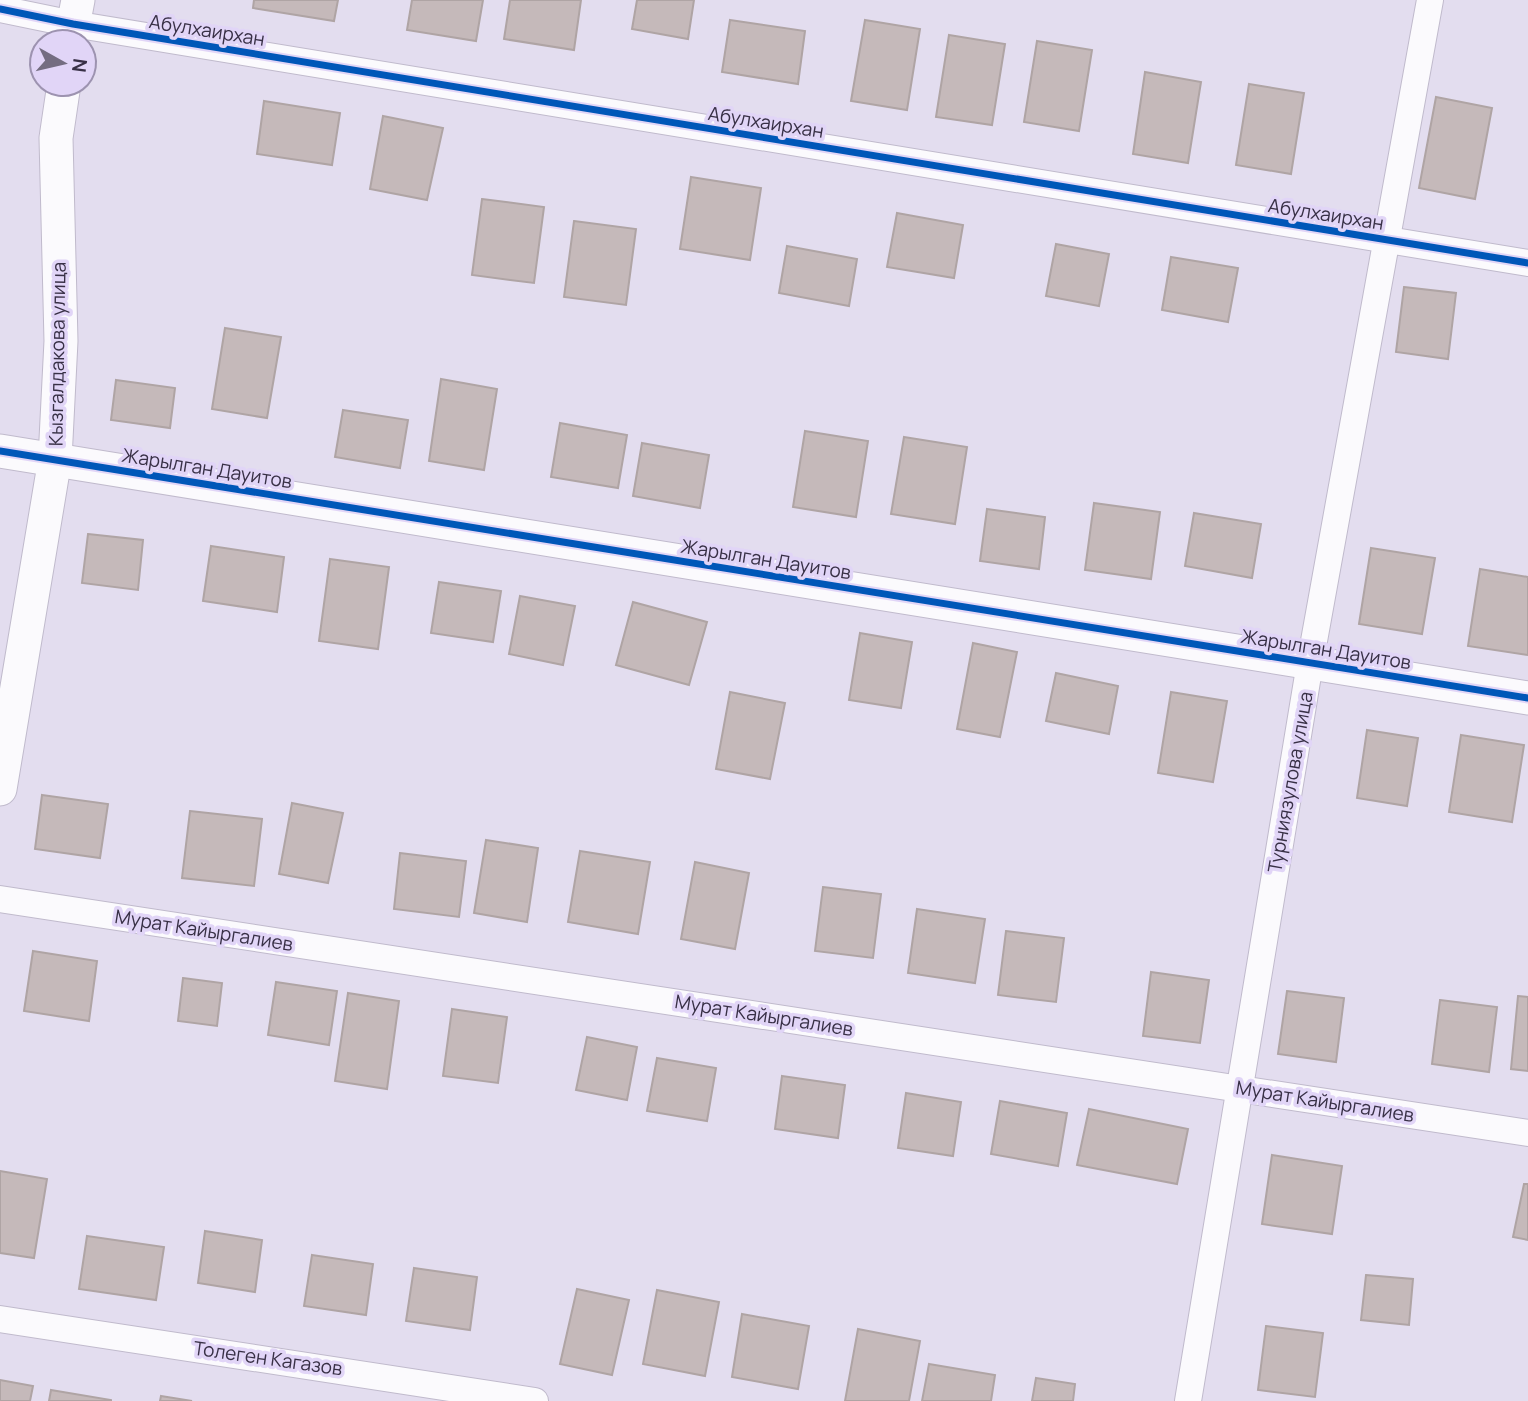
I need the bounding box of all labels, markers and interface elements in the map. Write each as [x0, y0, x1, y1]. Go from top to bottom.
street label: Абулхаирхан [147, 8, 267, 52]
north arrow [28, 28, 98, 98]
text: N [66, 57, 94, 74]
street label: Абулхаирхан [706, 100, 826, 144]
street label: Абулхаирхан [1266, 192, 1386, 236]
street label: Кызгалдакова улица [42, 262, 72, 446]
street label: Жарылган Дауитов [120, 442, 294, 494]
street label: Жарылган Дауитов [679, 533, 853, 585]
street label: Жарылган Дауитов [1239, 623, 1413, 675]
street label: Турниязулова улица [1261, 689, 1319, 875]
street label: Мурат Кайыргалиев [113, 903, 295, 957]
street label: Мурат Кайыргалиев [673, 988, 855, 1042]
street label: Мурат Кайыргалиев [1234, 1074, 1416, 1128]
street label: Толеген Кагазов [192, 1335, 344, 1381]

